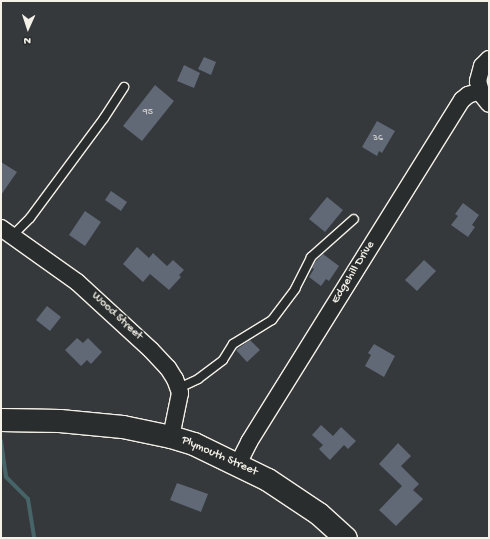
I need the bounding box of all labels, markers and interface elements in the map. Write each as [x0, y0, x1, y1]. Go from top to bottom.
north arrow [8, 8, 48, 48]
text: N [23, 34, 31, 46]
house number: 95 [143, 107, 153, 119]
house number: 36 [373, 133, 383, 145]
street label: Edgehill Drive [329, 239, 379, 307]
street label: Wood Street [87, 290, 145, 344]
street label: Plymouth Street [179, 434, 259, 480]

